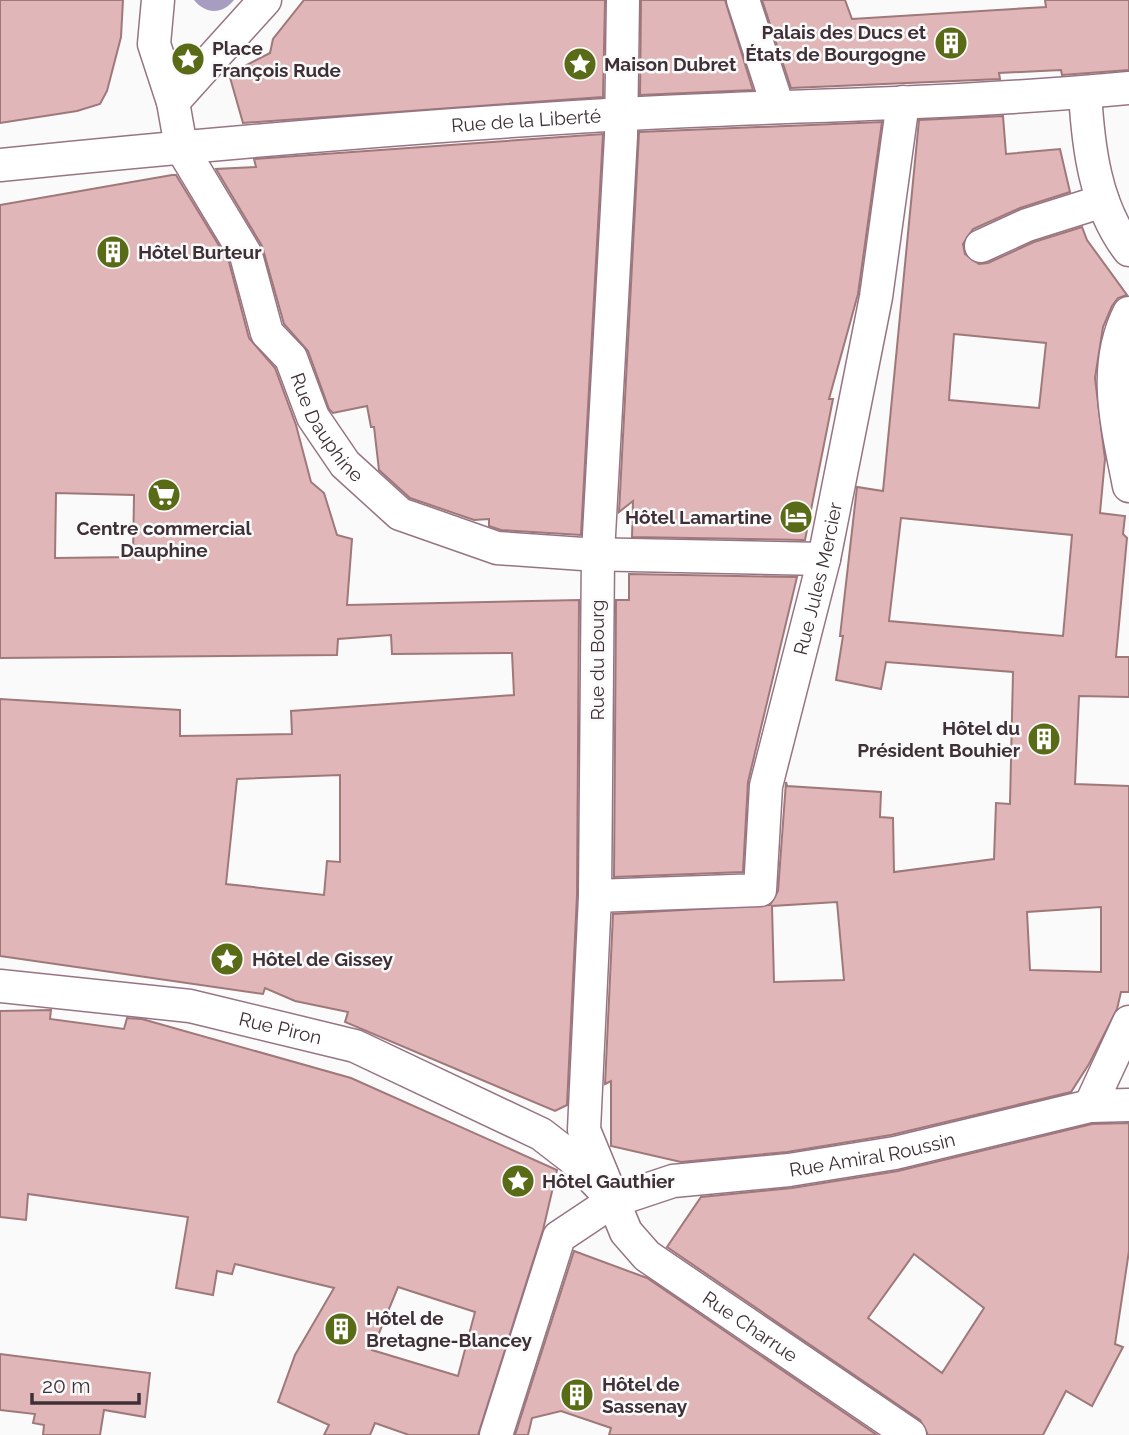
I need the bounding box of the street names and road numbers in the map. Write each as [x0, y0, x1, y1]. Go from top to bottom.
street label: Rue de la Liberté [450, 104, 602, 136]
street label: Rue Dauphine [286, 370, 368, 486]
street label: Rue Jules Mercier [789, 500, 846, 657]
street label: Rue du Bourg [586, 600, 608, 720]
street label: Rue Piron [237, 1007, 324, 1049]
street label: Rue Amiral Roussin [788, 1128, 957, 1181]
street label: Rue Charrue [699, 1286, 802, 1366]

